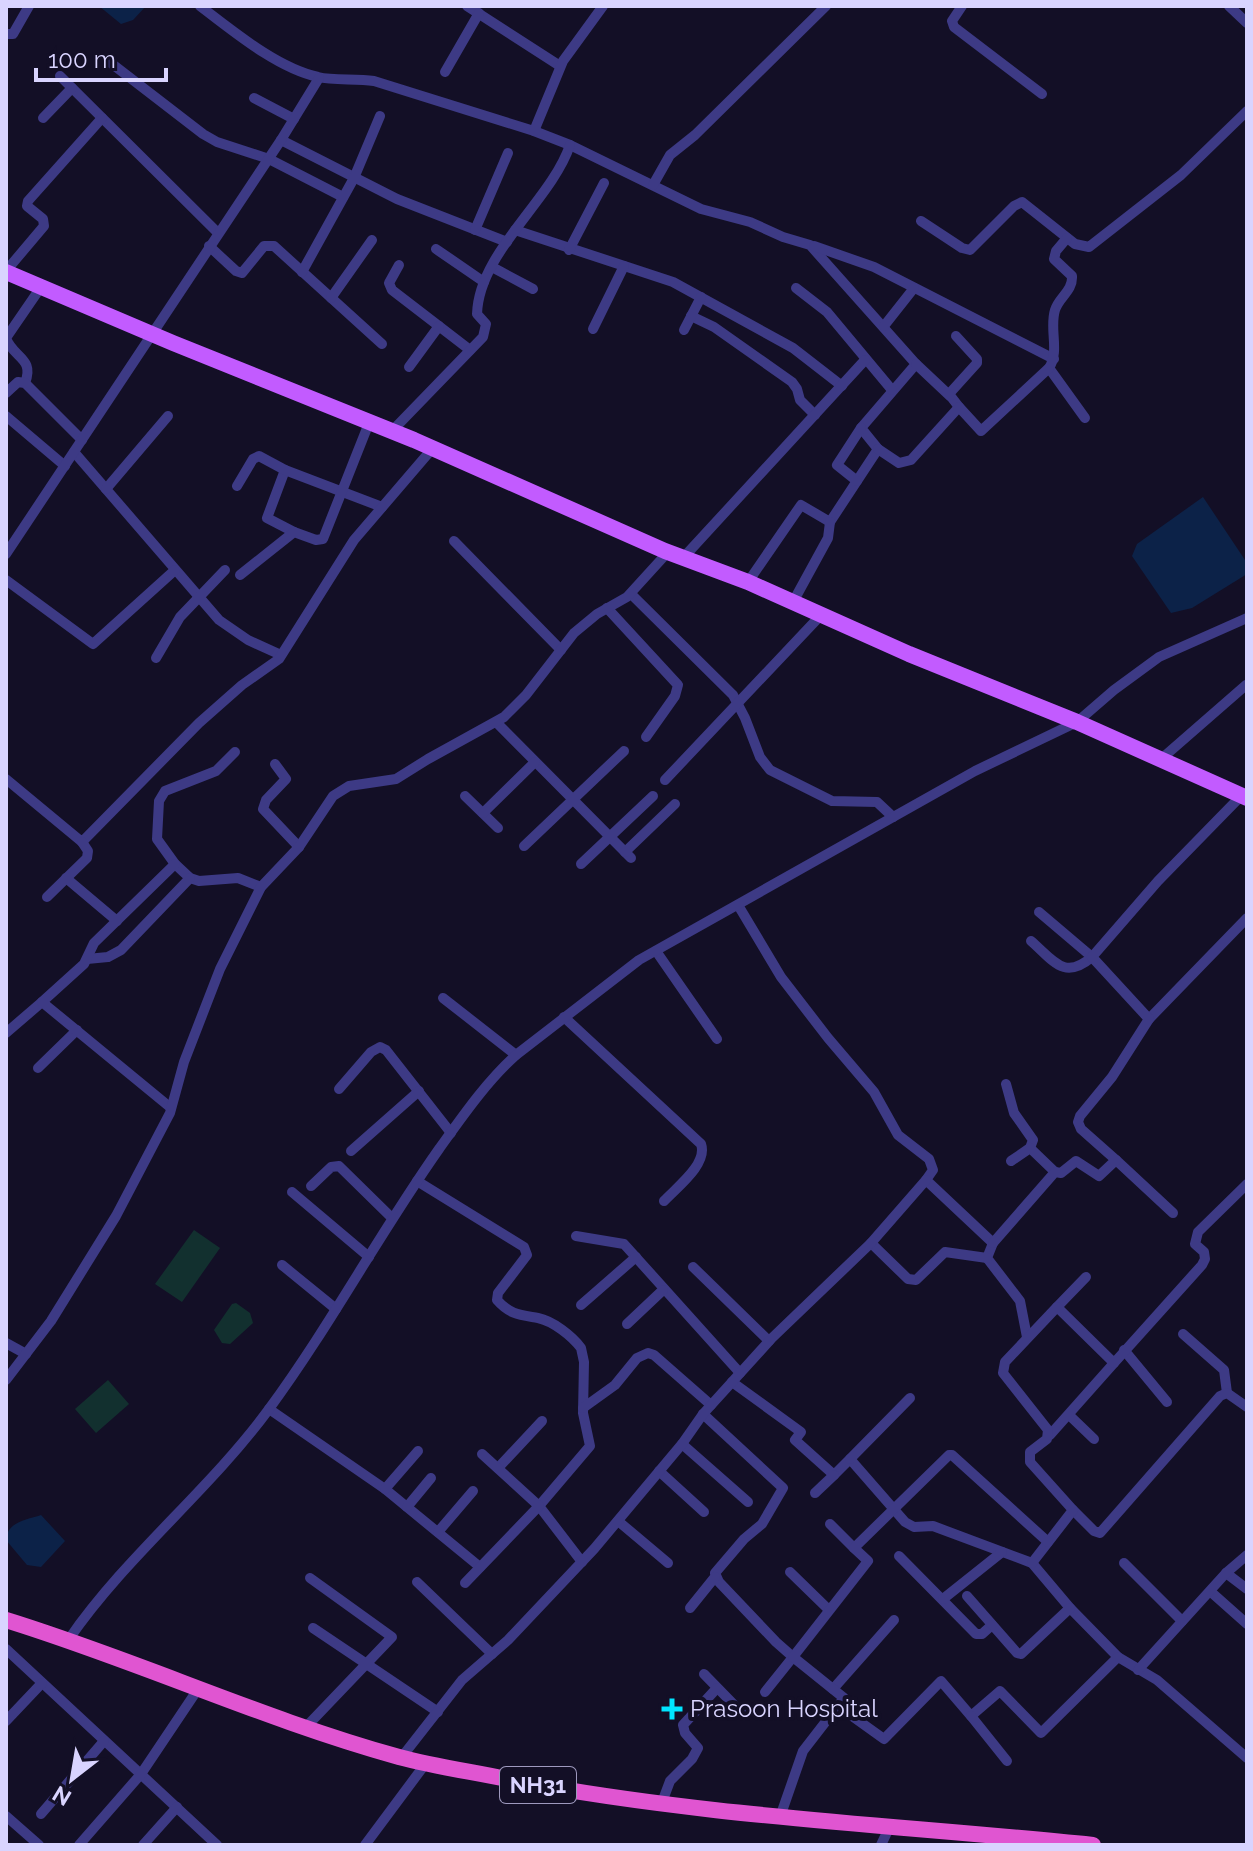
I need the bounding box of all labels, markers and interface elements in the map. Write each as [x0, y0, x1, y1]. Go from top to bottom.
scale bar [36, 32, 166, 82]
text: 100 m [48, 45, 116, 74]
place label: Prasoon Hospital [690, 1694, 878, 1723]
marker: Prasoon Hospital [661, 1698, 683, 1720]
north arrow [32, 1739, 112, 1819]
road number: NH31 [500, 1767, 576, 1803]
text: N [48, 1781, 76, 1812]

